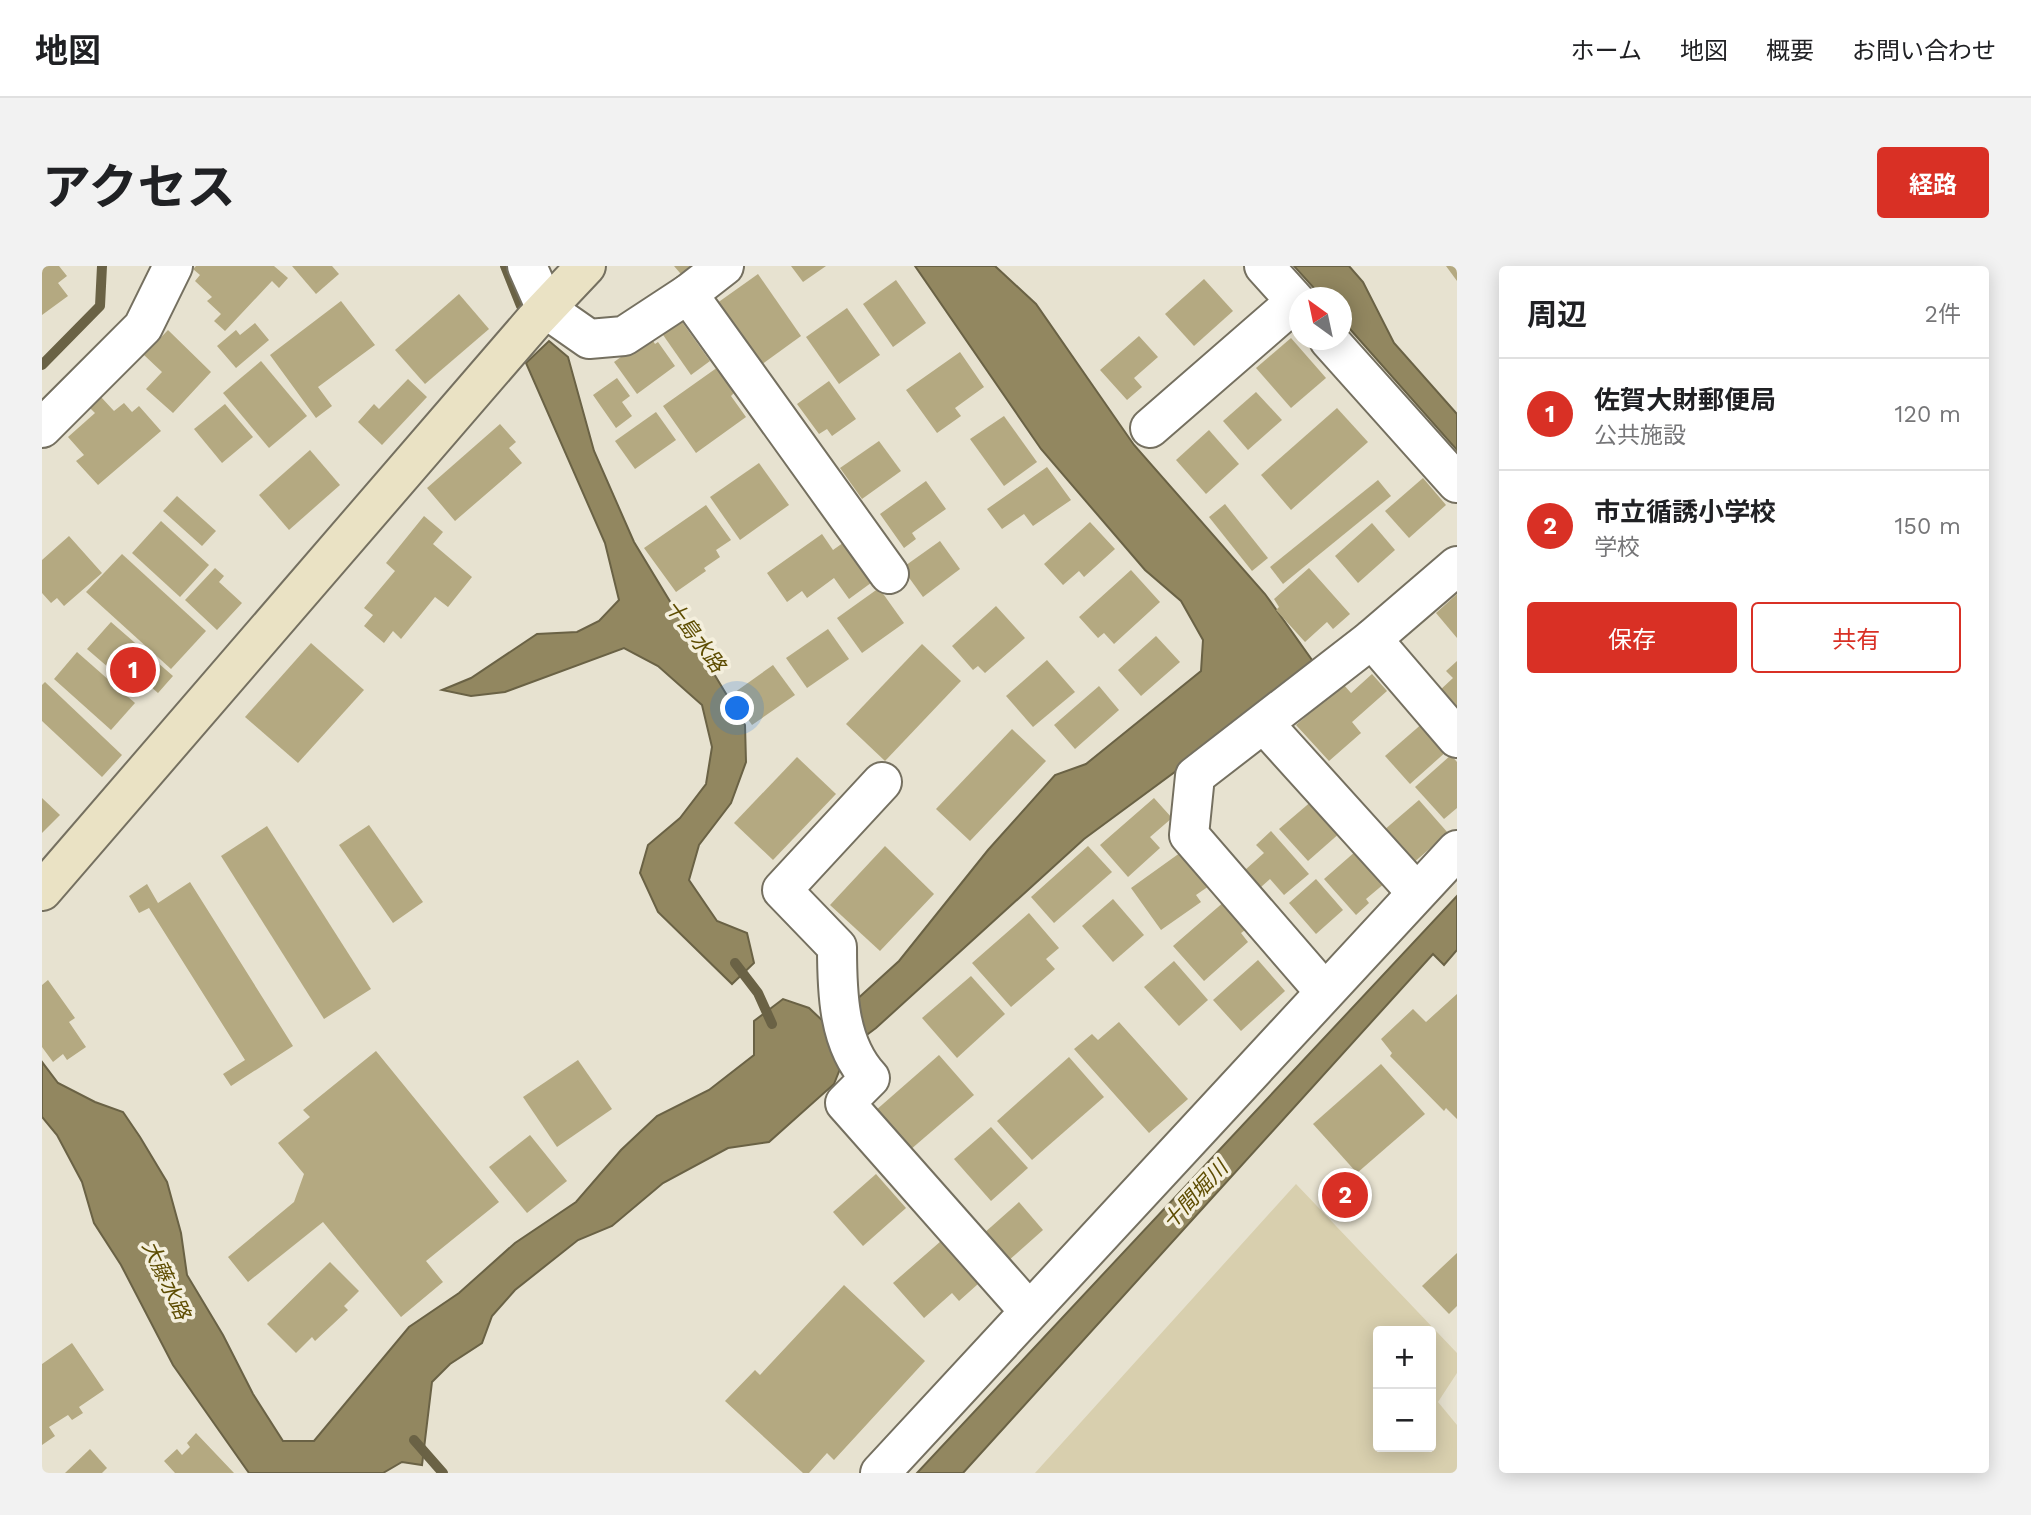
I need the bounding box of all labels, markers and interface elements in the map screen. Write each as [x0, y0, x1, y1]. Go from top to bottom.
text: 地図 [35, 31, 101, 70]
text: ホーム [1571, 37, 1642, 65]
text: 地図 [1680, 37, 1728, 65]
text: 概要 [1766, 37, 1814, 65]
text: お問い合わせ [1852, 37, 1996, 65]
button: 経路 [1877, 147, 1989, 218]
text: アクセス [42, 158, 236, 216]
north arrow [1289, 287, 1352, 350]
text: 周辺 [1527, 297, 1587, 332]
text: 2件 [1925, 301, 1961, 328]
text: 佐賀大財郵便局 [1594, 385, 1776, 415]
text: 1 [1545, 401, 1555, 428]
text: 120 m [1895, 401, 1961, 428]
text: 公共施設 [1594, 422, 1686, 449]
text: 市立循誘小学校 [1594, 497, 1776, 527]
text: 2 [1543, 513, 1557, 540]
text: 150 m [1895, 513, 1961, 540]
text: 学校 [1594, 534, 1640, 561]
water label: 十島水路 [660, 595, 732, 678]
button: 保存 [1527, 602, 1737, 673]
button: 共有 [1751, 602, 1961, 673]
pin: 1 [110, 644, 156, 696]
your location [720, 691, 754, 725]
water label: 十間堀川 [1157, 1154, 1234, 1234]
pin: 2 [1322, 1169, 1368, 1221]
water label: 大藤水路 [137, 1236, 196, 1325]
map controls [1373, 1326, 1436, 1452]
button: + [1373, 1326, 1436, 1389]
button: − [1373, 1389, 1436, 1452]

